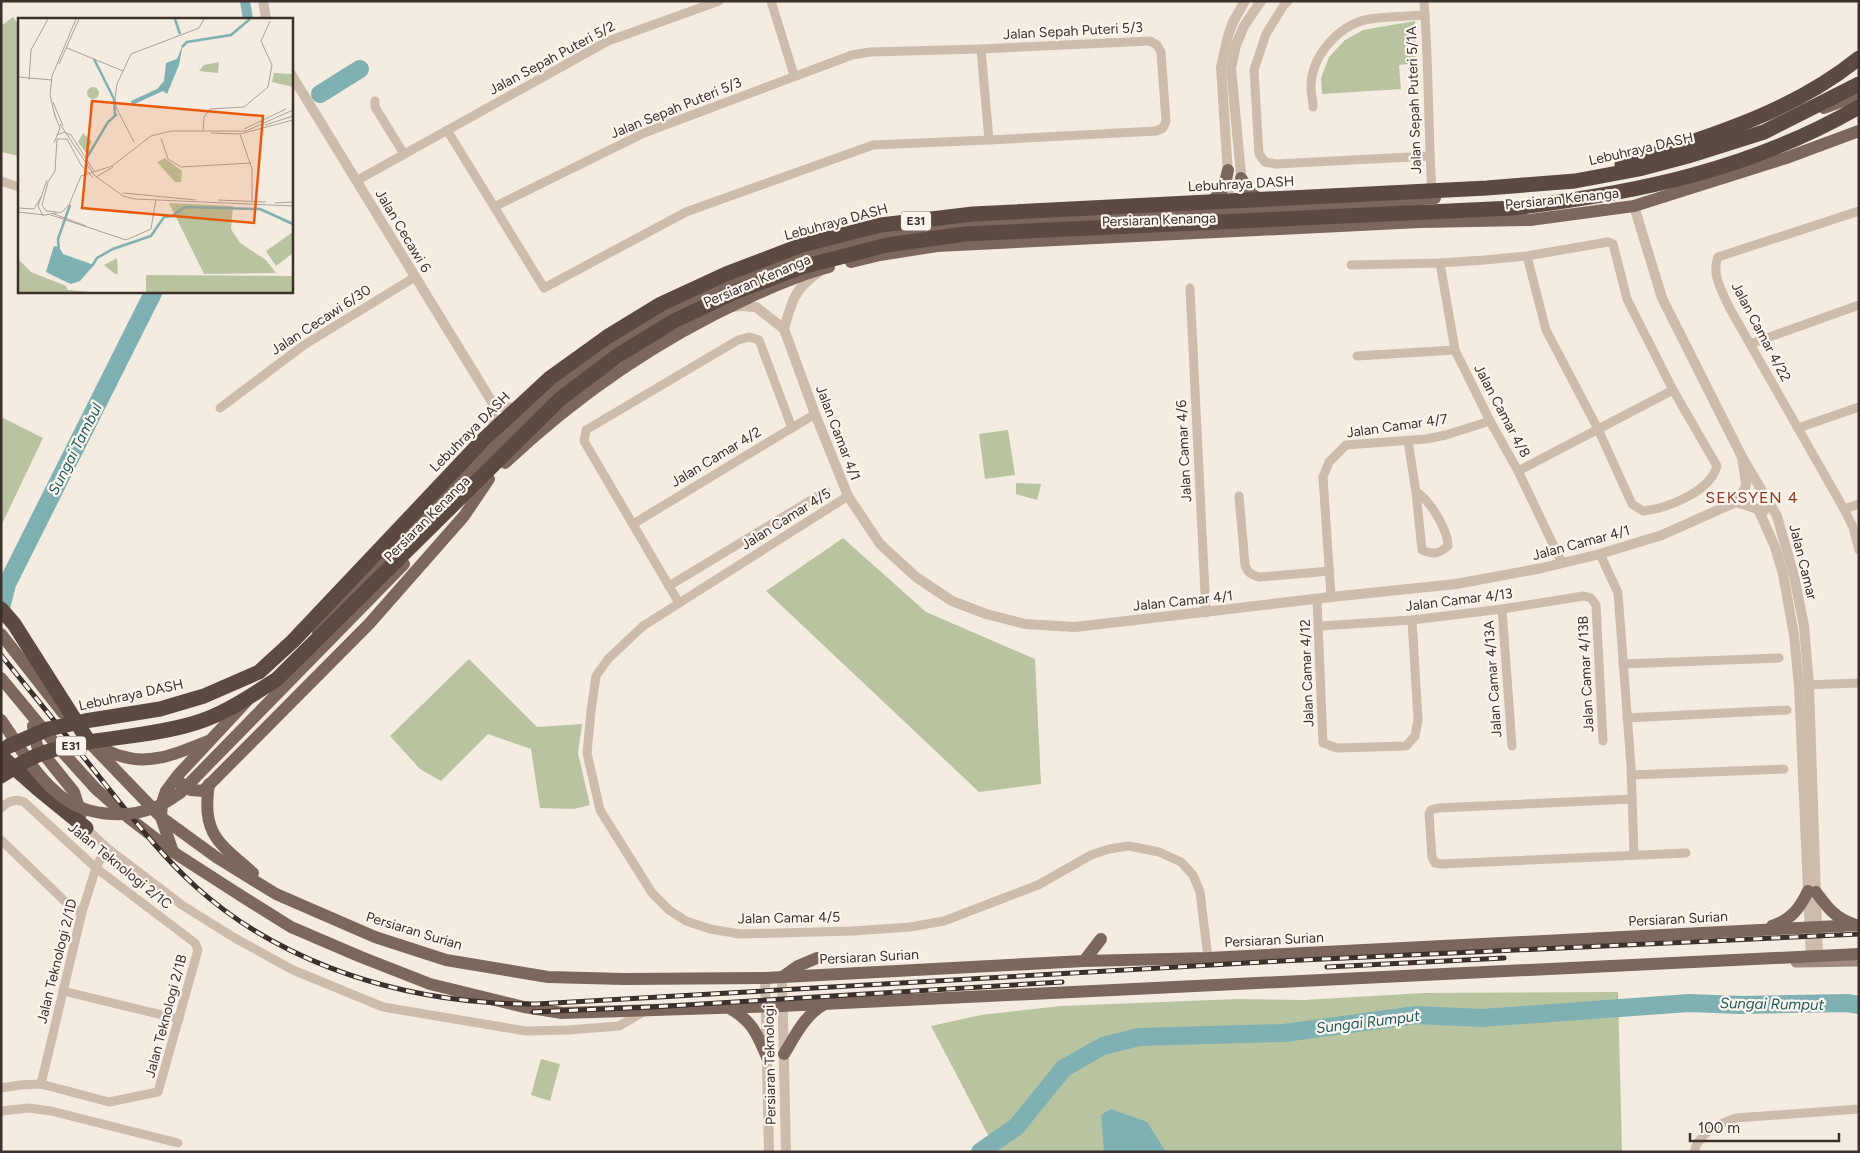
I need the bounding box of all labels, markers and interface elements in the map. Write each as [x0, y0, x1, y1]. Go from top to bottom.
inset map [18, 18, 292, 292]
street label: Jalan Sepah Puteri 5/2 [486, 18, 618, 98]
street label: Jalan Sepah Puteri 5/3 [1003, 19, 1143, 43]
street label: Jalan Sepah Puteri 5/1A [1403, 25, 1425, 174]
street label: Jalan Sepah Puteri 5/3 [608, 74, 744, 142]
street label: Lebuhraya DASH [1587, 129, 1695, 169]
street label: Lebuhraya DASH [1187, 173, 1295, 195]
street label: Persiaran Kenanga [1504, 185, 1620, 213]
street label: Jalan Cecawi 6 [372, 186, 434, 276]
street label: Lebuhraya DASH [782, 200, 890, 244]
street label: Persiaran Kenanga [1101, 210, 1217, 230]
road number: E31 [901, 212, 931, 230]
street label: Persiaran Kenanga [701, 251, 813, 311]
street label: Jalan Camar 4/22 [1728, 279, 1794, 385]
street label: Jalan Cecawi 6/30 [268, 281, 374, 359]
street label: Jalan Camar 4/8 [1470, 362, 1534, 460]
street label: Jalan Camar 4/1 [812, 383, 864, 483]
street label: Lebuhraya DASH [426, 388, 514, 476]
street label: Jalan Camar 4/6 [1173, 399, 1195, 503]
water label: Sungai Tambul [44, 400, 106, 498]
street label: Jalan Camar 4/7 [1345, 410, 1449, 442]
street label: Jalan Camar 4/2 [668, 423, 764, 491]
street label: Persiaran Kenanga [380, 472, 474, 566]
street label: Jalan Camar 4/5 [738, 485, 834, 553]
district label: SEKSYEN 4 [1705, 488, 1799, 507]
street label: Jalan Camar 4/1 [1530, 522, 1632, 564]
street label: Jalan Camar [1785, 523, 1821, 602]
street label: Jalan Camar 4/13 [1404, 585, 1514, 615]
street label: Jalan Camar 4/1 [1132, 587, 1234, 615]
street label: Jalan Camar 4/13B [1574, 615, 1598, 733]
street label: Jalan Camar 4/12 [1297, 619, 1317, 727]
street label: Jalan Camar 4/13A [1480, 619, 1506, 738]
street label: Lebuhraya DASH [77, 676, 185, 714]
road number: E31 [56, 736, 86, 756]
street label: Jalan Teknologi 2/1C [65, 819, 175, 913]
street label: Jalan Teknologi 2/1D [33, 897, 81, 1025]
street label: Persiaran Surian [364, 908, 464, 954]
street label: Persiaran Surian [1628, 908, 1728, 930]
street label: Jalan Camar 4/5 [738, 909, 840, 927]
street label: Persiaran Surian [1224, 929, 1324, 951]
street label: Persiaran Surian [819, 946, 919, 968]
street label: Jalan Teknologi 2/1B [141, 953, 191, 1079]
water label: Sungai Rumput [1720, 994, 1824, 1014]
street label: Persiaran Teknologi [760, 1005, 780, 1125]
water label: Sungai Rumput [1315, 1007, 1421, 1037]
scale bar [1690, 1110, 1839, 1142]
text: 100 m [1698, 1119, 1740, 1137]

